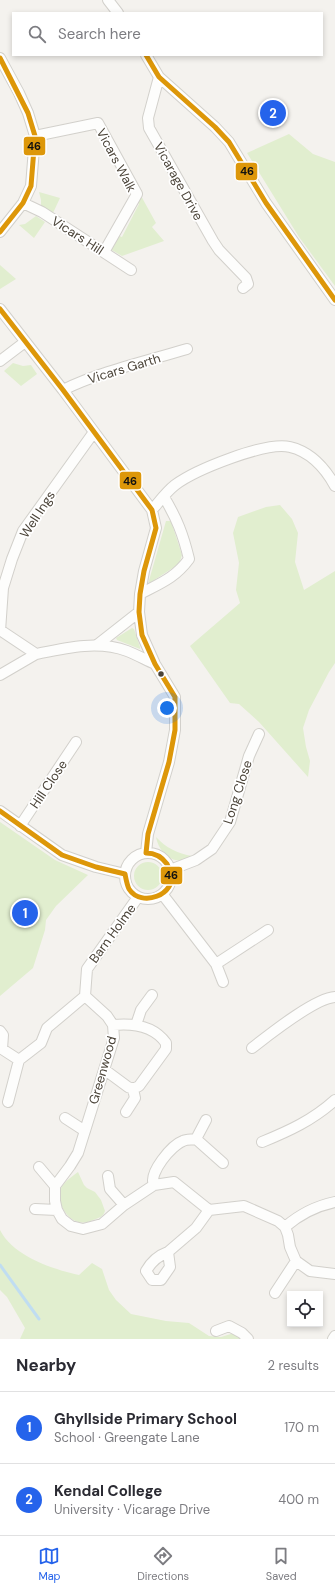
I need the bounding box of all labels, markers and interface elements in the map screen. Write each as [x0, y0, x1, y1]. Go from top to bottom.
search box [12, 12, 323, 56]
icon: search [26, 23, 48, 45]
text: Search here [58, 24, 141, 44]
pin: 2 [260, 98, 286, 128]
street label: Vicars Walk [93, 126, 141, 195]
line badge: 46 [23, 136, 46, 156]
text: 46 [27, 139, 41, 153]
street label: Vicarage Drive [150, 139, 207, 223]
line badge: 46 [235, 162, 258, 181]
text: 46 [240, 164, 254, 178]
street label: Vicars Hill [48, 212, 107, 259]
street label: Vicars Garth [86, 349, 163, 388]
line badge: 46 [119, 471, 142, 490]
text: 46 [123, 474, 137, 488]
street label: Well Ings [16, 487, 59, 541]
unlabelled marker [156, 669, 166, 679]
your location [157, 698, 177, 718]
street label: Hill Close [26, 757, 71, 812]
street label: Long Close [219, 758, 256, 826]
line badge: 46 [160, 866, 183, 885]
text: 46 [164, 868, 178, 882]
pin: 1 [12, 898, 38, 928]
street label: Barn Holme [85, 900, 140, 966]
street label: Greenwood [85, 1034, 120, 1106]
map controls [287, 1291, 323, 1327]
button: locate [287, 1291, 323, 1327]
text: Nearby [16, 1354, 76, 1376]
text: 2 results [268, 1357, 319, 1374]
text: Ghyllside Primary School [54, 1409, 237, 1429]
text: 1 [27, 1419, 31, 1436]
text: 170 m [284, 1419, 319, 1436]
text: School · Greengate Lane [54, 1429, 200, 1446]
text: Kendal College [54, 1481, 162, 1501]
text: 2 [25, 1491, 33, 1508]
text: 400 m [278, 1491, 319, 1508]
text: University · Vicarage Drive [54, 1501, 210, 1518]
tab: Map [38, 1545, 61, 1583]
tab: Directions [137, 1545, 189, 1583]
tab: Saved [266, 1545, 297, 1583]

